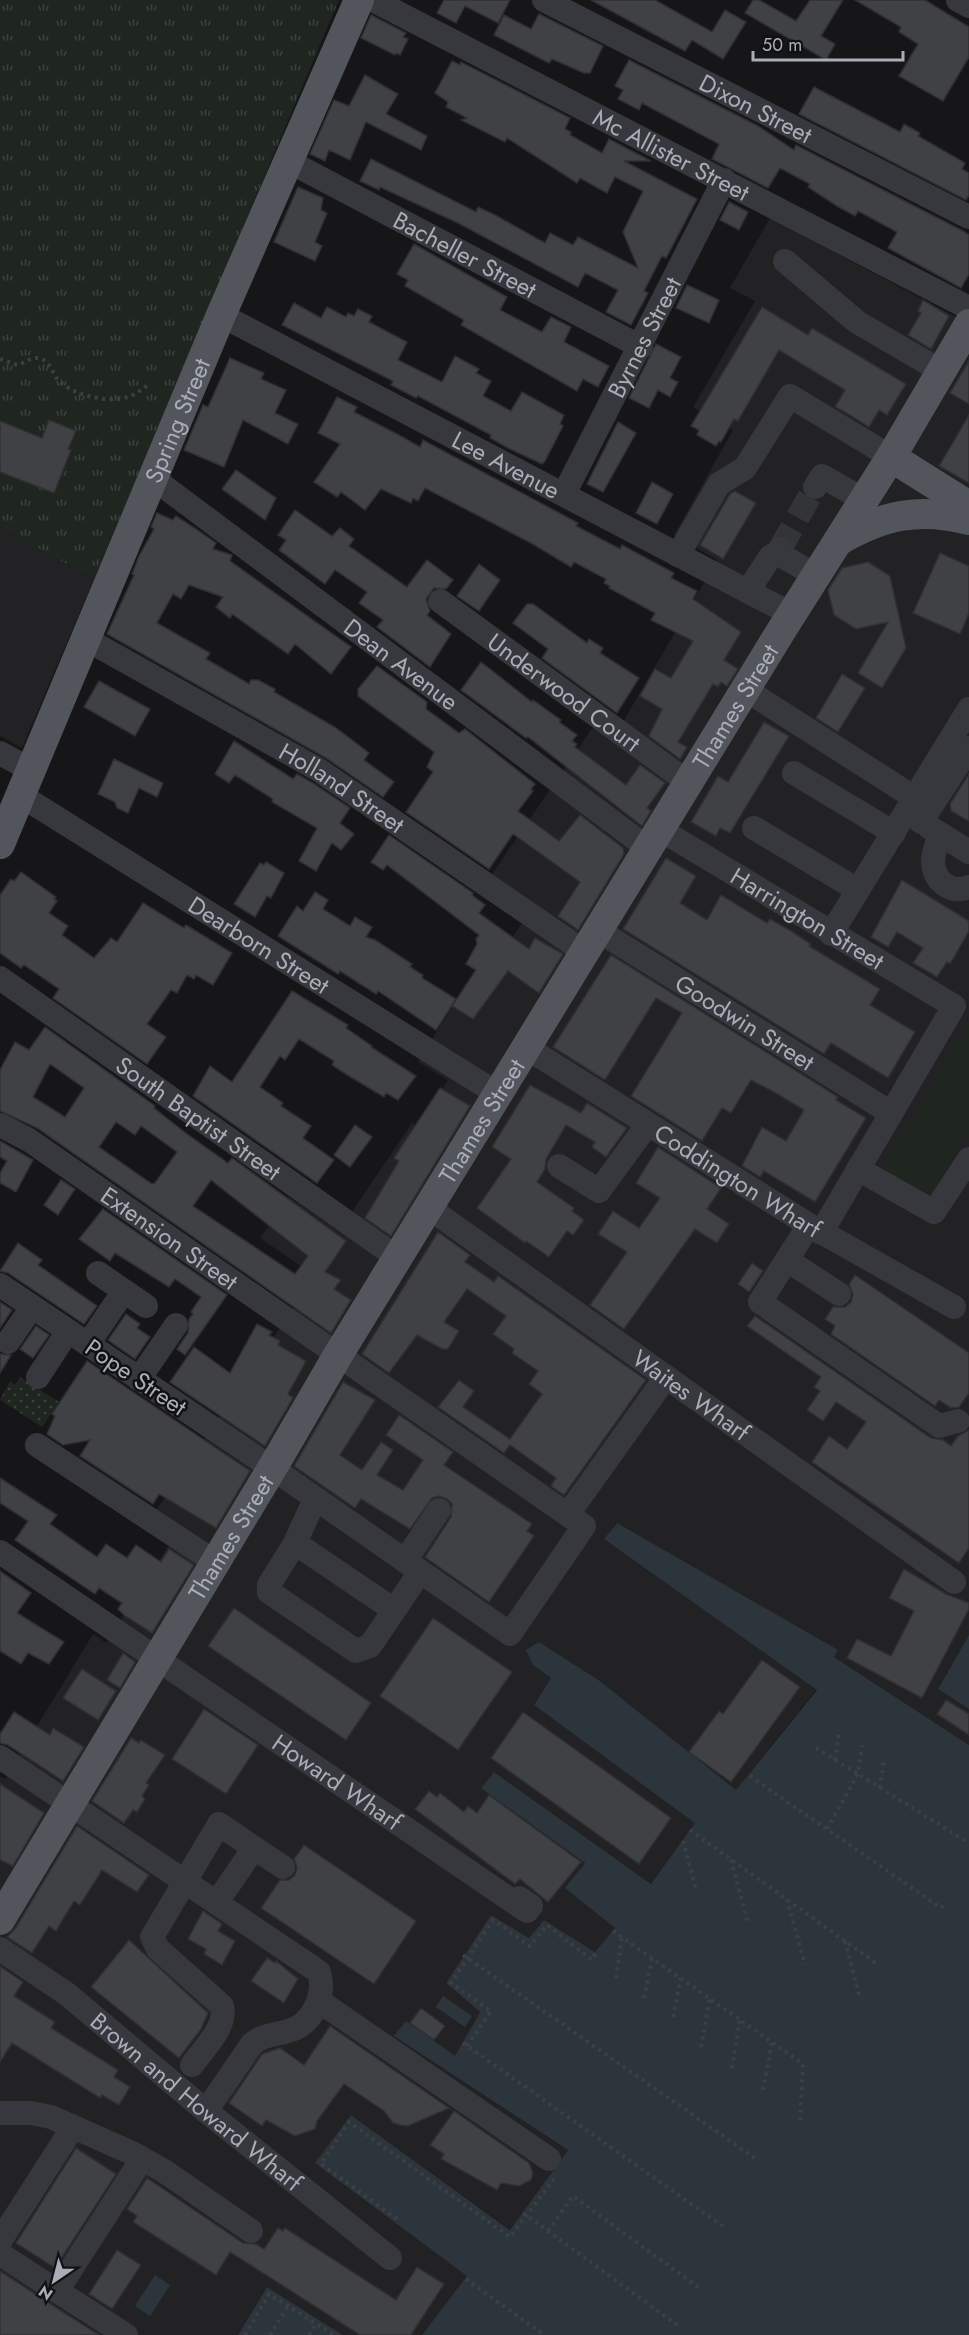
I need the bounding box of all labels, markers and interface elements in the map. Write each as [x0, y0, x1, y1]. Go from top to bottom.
scale bar [753, 24, 903, 62]
text: 50 m [762, 32, 802, 58]
street label: Dixon Street [693, 65, 819, 152]
street label: Mc Allister Street [587, 99, 756, 209]
street label: Bacheller Street [387, 202, 543, 307]
street label: Byrnes Street [598, 270, 689, 404]
street label: Spring Street [135, 353, 219, 488]
street label: Lee Avenue [446, 422, 566, 507]
street label: Dean Avenue [337, 610, 466, 718]
street label: Underwood Court [481, 624, 648, 760]
street label: Thames Street [683, 637, 787, 775]
street label: Holland Street [273, 734, 412, 841]
street label: Harrington Street [724, 858, 891, 978]
street label: Dearborn Street [182, 887, 337, 1002]
street label: Goodwin Street [669, 965, 822, 1079]
street label: South Baptist Street [109, 1047, 289, 1188]
street label: Thames Street [430, 1051, 533, 1190]
street label: Coddington Wharf [648, 1115, 829, 1247]
street label: Extension Street [94, 1178, 246, 1298]
street label: Pope Street [78, 1330, 194, 1424]
street label: Waites Wharf [625, 1341, 758, 1450]
street label: Thames Street [179, 1468, 282, 1606]
street label: Howard Wharf [265, 1725, 410, 1839]
street label: Brown and Howard Wharf [83, 2004, 311, 2200]
north arrow [24, 2251, 84, 2311]
text: N [34, 2280, 57, 2306]

